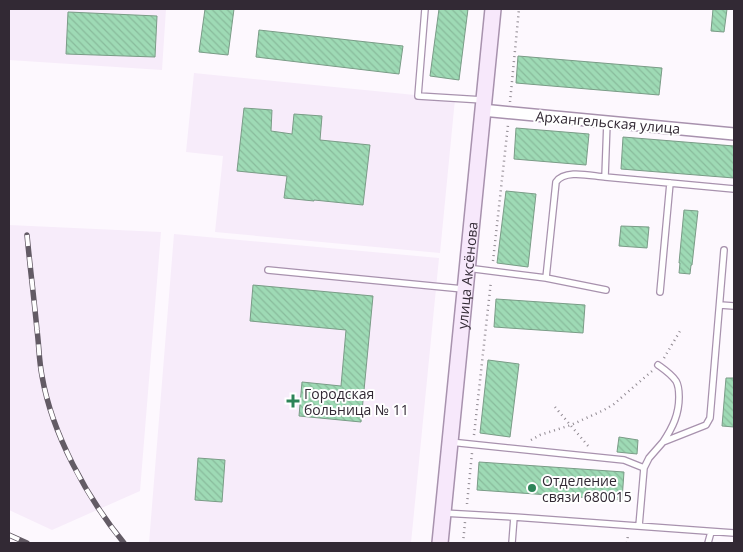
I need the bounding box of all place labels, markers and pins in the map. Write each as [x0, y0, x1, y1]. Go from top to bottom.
place label: Городская больница № 11 [304, 384, 409, 419]
marker: Городская больница № 11 [286, 394, 300, 408]
place label: Отделение связи 680015 [542, 471, 632, 506]
marker: Отделение связи 680015 [526, 482, 538, 494]

